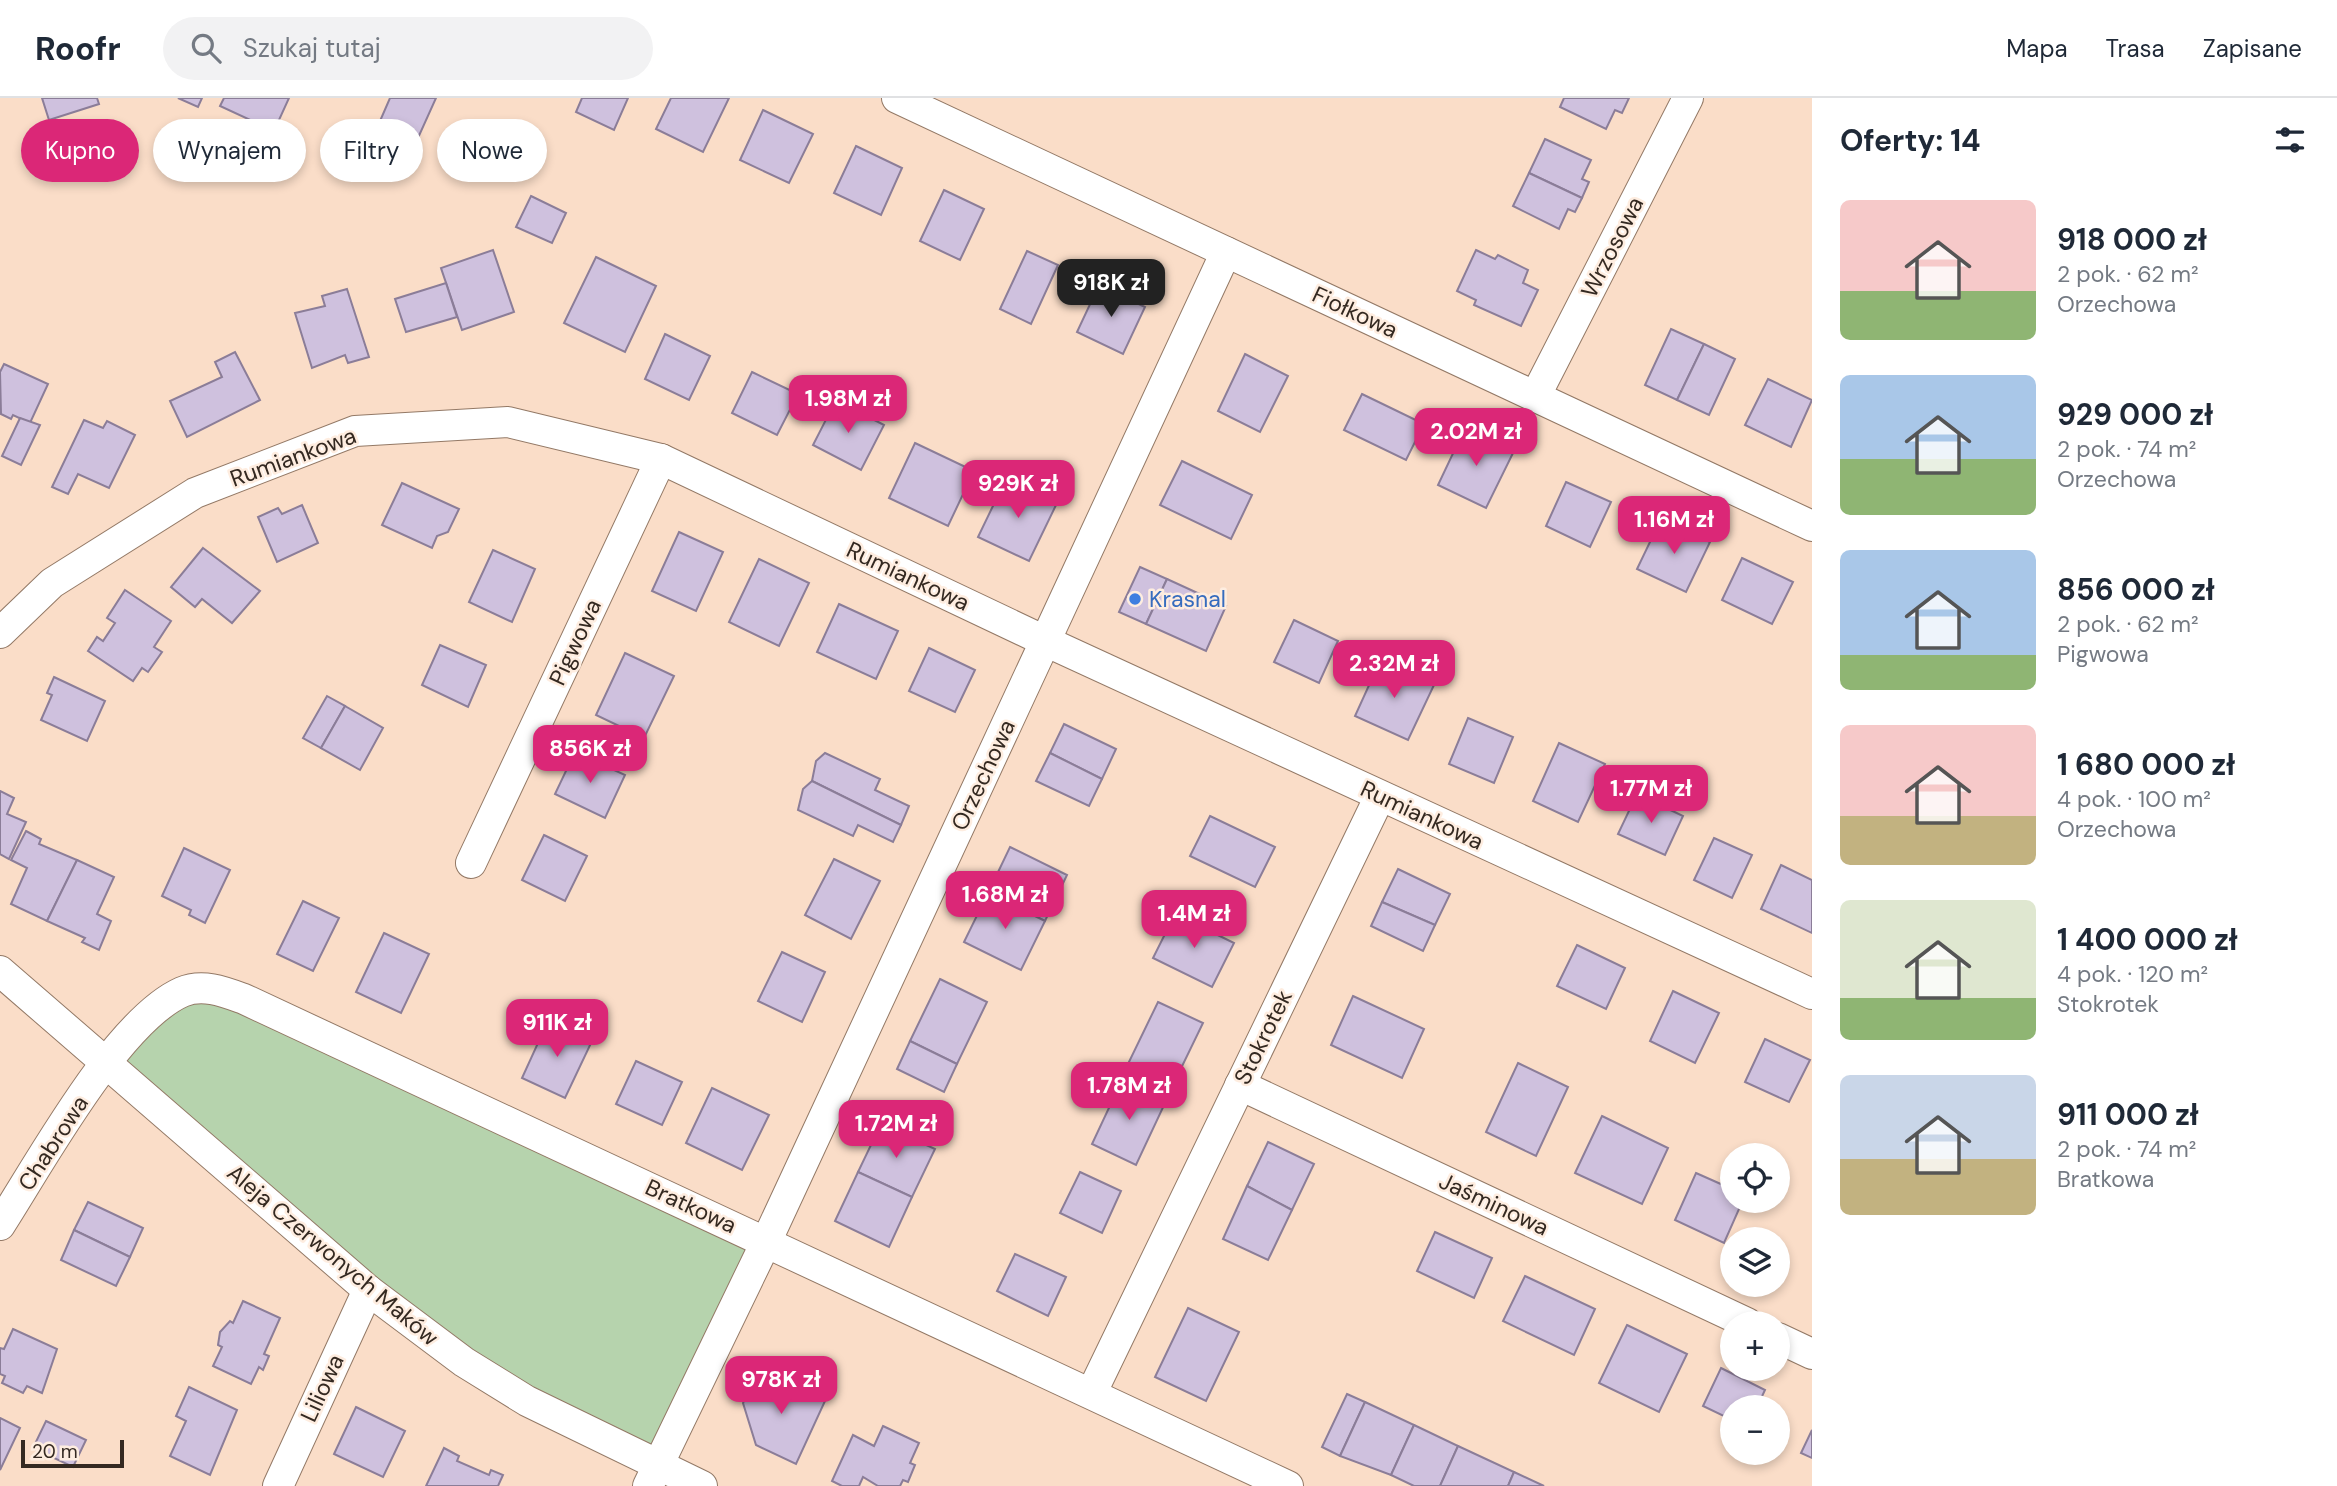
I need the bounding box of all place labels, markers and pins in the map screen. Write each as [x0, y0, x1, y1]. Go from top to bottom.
pin: 918K zł [1046, 260, 1176, 319]
pin: 1.98M zł [776, 376, 920, 435]
pin: 2.02M zł [1404, 408, 1548, 468]
pin: 929K zł [953, 460, 1083, 520]
pin: 1.16M zł [1602, 496, 1746, 556]
place label: Krasnal [1149, 584, 1226, 614]
marker: Krasnal [1127, 591, 1143, 607]
pin: 2.32M zł [1322, 640, 1466, 700]
pin: 856K zł [525, 726, 655, 785]
pin: 1.77M zł [1579, 766, 1723, 825]
pin: 1.68M zł [933, 872, 1077, 931]
pin: 1.4M zł [1129, 890, 1259, 950]
pin: 911K zł [492, 1000, 622, 1059]
pin: 1.78M zł [1057, 1062, 1201, 1122]
pin: 1.72M zł [824, 1100, 968, 1160]
pin: 978K zł [716, 1356, 846, 1416]

